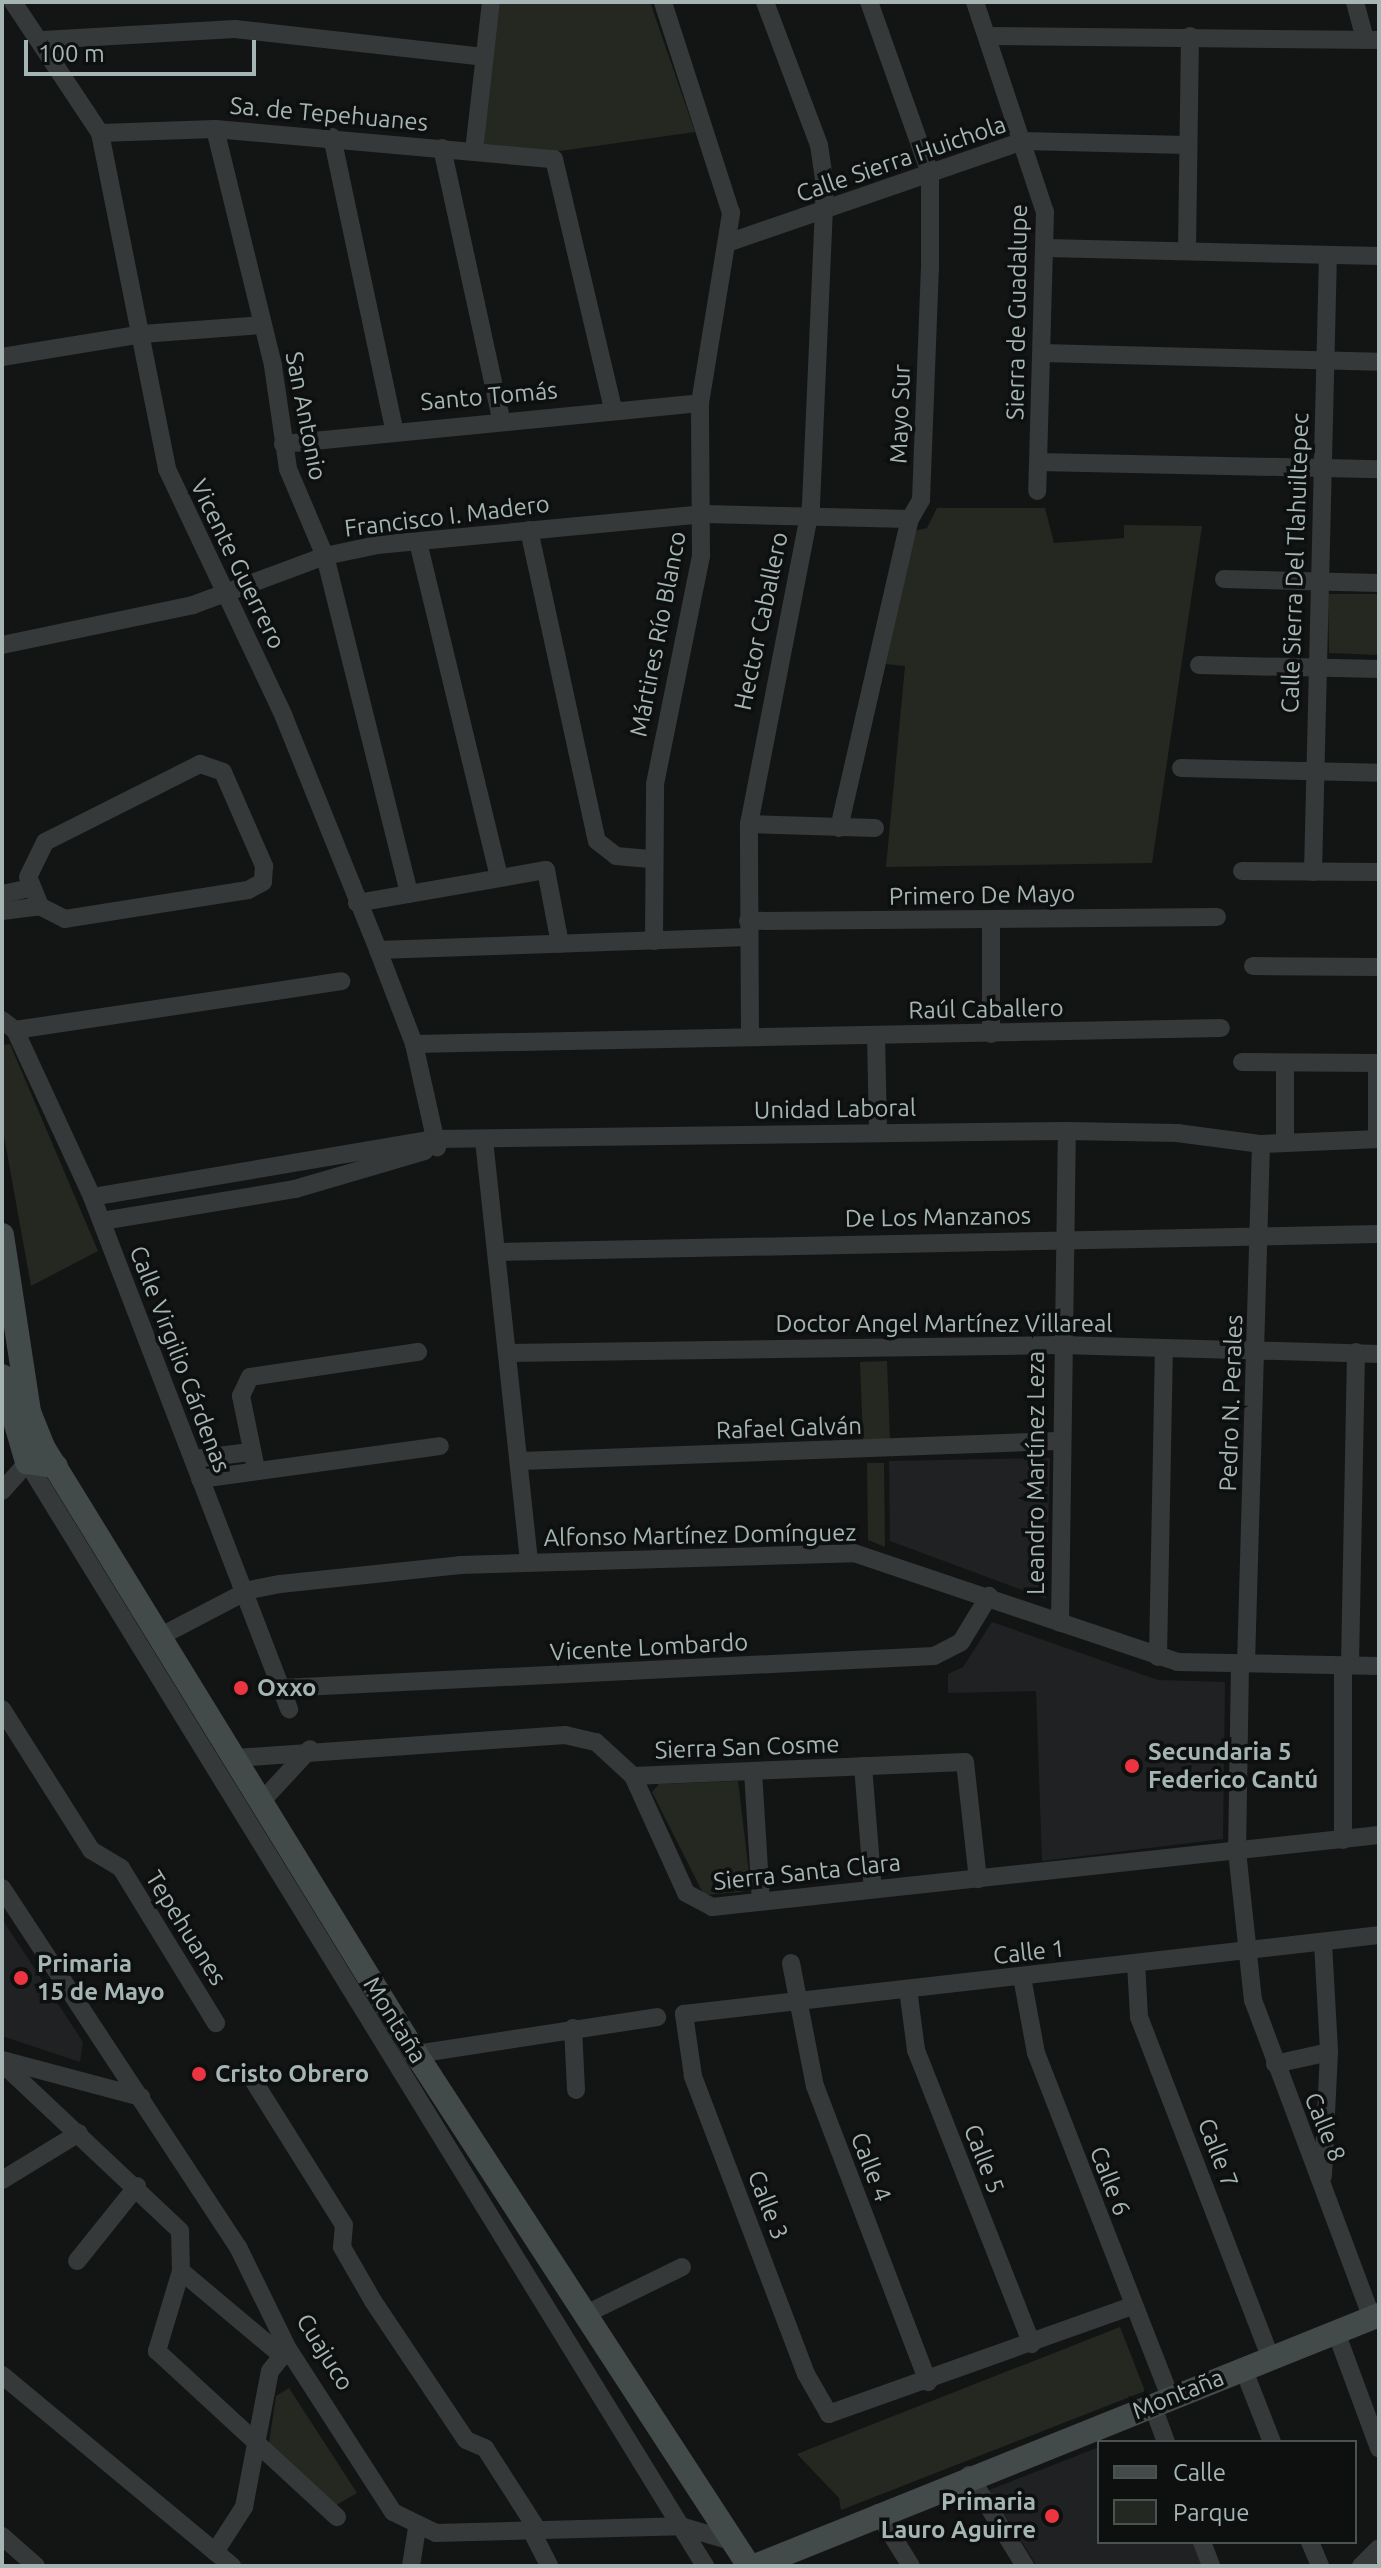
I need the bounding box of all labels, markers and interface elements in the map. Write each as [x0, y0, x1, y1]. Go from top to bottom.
scale bar [28, 24, 260, 74]
text: 100 m [38, 40, 105, 67]
street label: Sa. de Tepehuanes [229, 91, 429, 137]
street label: Calle Sierra Huichola [792, 110, 1010, 208]
street label: Sierra de Guadalupe [1001, 204, 1033, 420]
street label: San Antonio [279, 349, 333, 483]
street label: Mayo Sur [884, 364, 916, 464]
street label: Santo Tomás [419, 376, 559, 416]
street label: Calle Sierra Del Tlahuiltepec [1275, 412, 1315, 714]
street label: Vicente Guerrero [184, 474, 292, 654]
street label: Francisco I. Madero [343, 489, 551, 543]
street label: Mártires Río Blanco [624, 529, 692, 739]
street label: Hector Caballero [728, 529, 794, 713]
street label: Primero De Mayo [889, 879, 1075, 911]
street label: Raúl Caballero [908, 993, 1064, 1025]
street label: Unidad Laboral [754, 1093, 916, 1125]
street label: De Los Manzanos [845, 1201, 1031, 1233]
street label: Calle Virgilio Cárdenas [123, 1242, 237, 1476]
street label: Doctor Angel Martínez Villareal [775, 1310, 1113, 1338]
street label: Pedro N. Perales [1214, 1314, 1248, 1492]
street label: Leandro Martínez Leza [1022, 1351, 1050, 1595]
street label: Rafael Galván [716, 1411, 862, 1445]
street label: Alfonso Martínez Domínguez [543, 1518, 857, 1552]
street label: Vicente Lombardo [549, 1627, 749, 1667]
place label: Oxxo [257, 1674, 317, 1702]
marker: Oxxo [232, 1679, 250, 1697]
street label: Sierra San Cosme [654, 1729, 840, 1765]
place label: Secundaria 5 Federico Cantú [1148, 1738, 1318, 1794]
marker: Secundaria 5 Federico Cantú [1123, 1757, 1141, 1775]
street label: Sierra Santa Clara [712, 1848, 902, 1896]
street label: Tepehuanes [139, 1865, 233, 1991]
street label: Calle 1 [992, 1934, 1066, 1970]
place label: Primaria 15 de Mayo [37, 1950, 165, 2006]
marker: Primaria 15 de Mayo [12, 1969, 30, 1987]
street label: Montaña [357, 1972, 433, 2068]
place label: Cristo Obrero [215, 2060, 369, 2088]
marker: Cristo Obrero [190, 2065, 208, 2083]
street label: Calle 8 [1298, 2088, 1352, 2166]
street label: Calle 7 [1192, 2114, 1244, 2192]
street label: Calle 5 [958, 2120, 1010, 2198]
street label: Calle 4 [845, 2128, 897, 2206]
street label: Calle 6 [1084, 2142, 1136, 2220]
street label: Calle 3 [742, 2166, 794, 2244]
street label: Cuajuco [290, 2308, 360, 2396]
street label: Montaña [1128, 2363, 1228, 2425]
legend [1097, 2440, 1357, 2544]
text: Calle [1173, 2459, 1226, 2486]
place label: Primaria Lauro Aguirre [881, 2488, 1036, 2544]
text: Parque [1173, 2499, 1250, 2526]
marker: Primaria Lauro Aguirre [1043, 2507, 1061, 2525]

